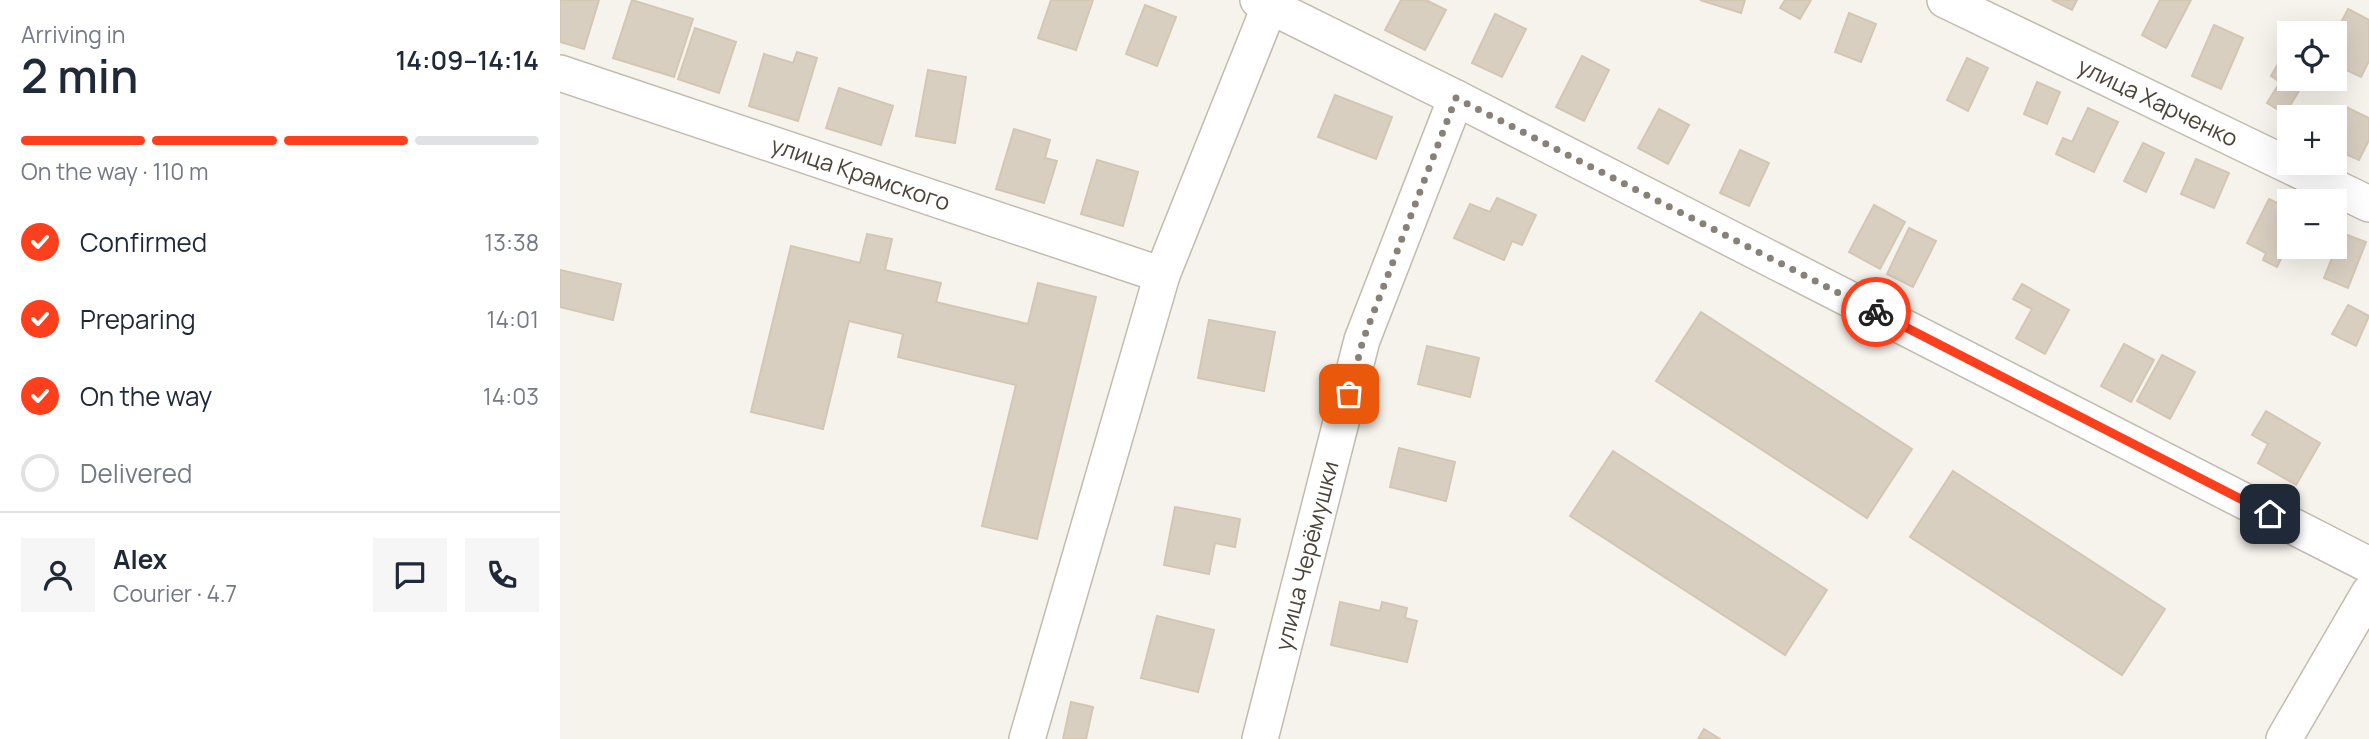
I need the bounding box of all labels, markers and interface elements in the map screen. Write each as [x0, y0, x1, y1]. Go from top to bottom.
text: Arriving in [21, 18, 126, 50]
map controls [2277, 21, 2347, 259]
button: locate [2277, 21, 2347, 91]
text: 14:09–14:14 [395, 42, 539, 78]
text: 2 min [21, 44, 138, 107]
street label: улица Харченко [2073, 49, 2244, 154]
button: + [2277, 105, 2347, 175]
street label: улица Крамского [767, 128, 955, 218]
text: On the way · 110 m [21, 155, 208, 187]
button: − [2277, 189, 2347, 259]
icon: check [21, 223, 59, 261]
text: Confirmed [80, 224, 207, 260]
text: 13:38 [484, 226, 539, 258]
courier [1841, 277, 1911, 347]
icon: bike [1857, 293, 1895, 331]
icon: check [21, 300, 59, 338]
text: Preparing [80, 301, 196, 337]
text: 14:01 [487, 303, 539, 335]
pin [1319, 364, 1379, 424]
icon: bag [1330, 375, 1368, 413]
icon: check [21, 377, 59, 415]
text: On the way [80, 378, 212, 414]
text: 14:03 [483, 380, 539, 412]
text: Delivered [80, 455, 192, 491]
street label: улица Черёмушки [1266, 457, 1345, 654]
pin [2240, 484, 2300, 544]
icon: home [2251, 495, 2289, 533]
button: person [21, 538, 95, 612]
button: chat [373, 538, 447, 612]
button: phone [465, 538, 539, 612]
text: Alex [113, 541, 167, 577]
text: Courier · 4.7 [113, 577, 237, 609]

